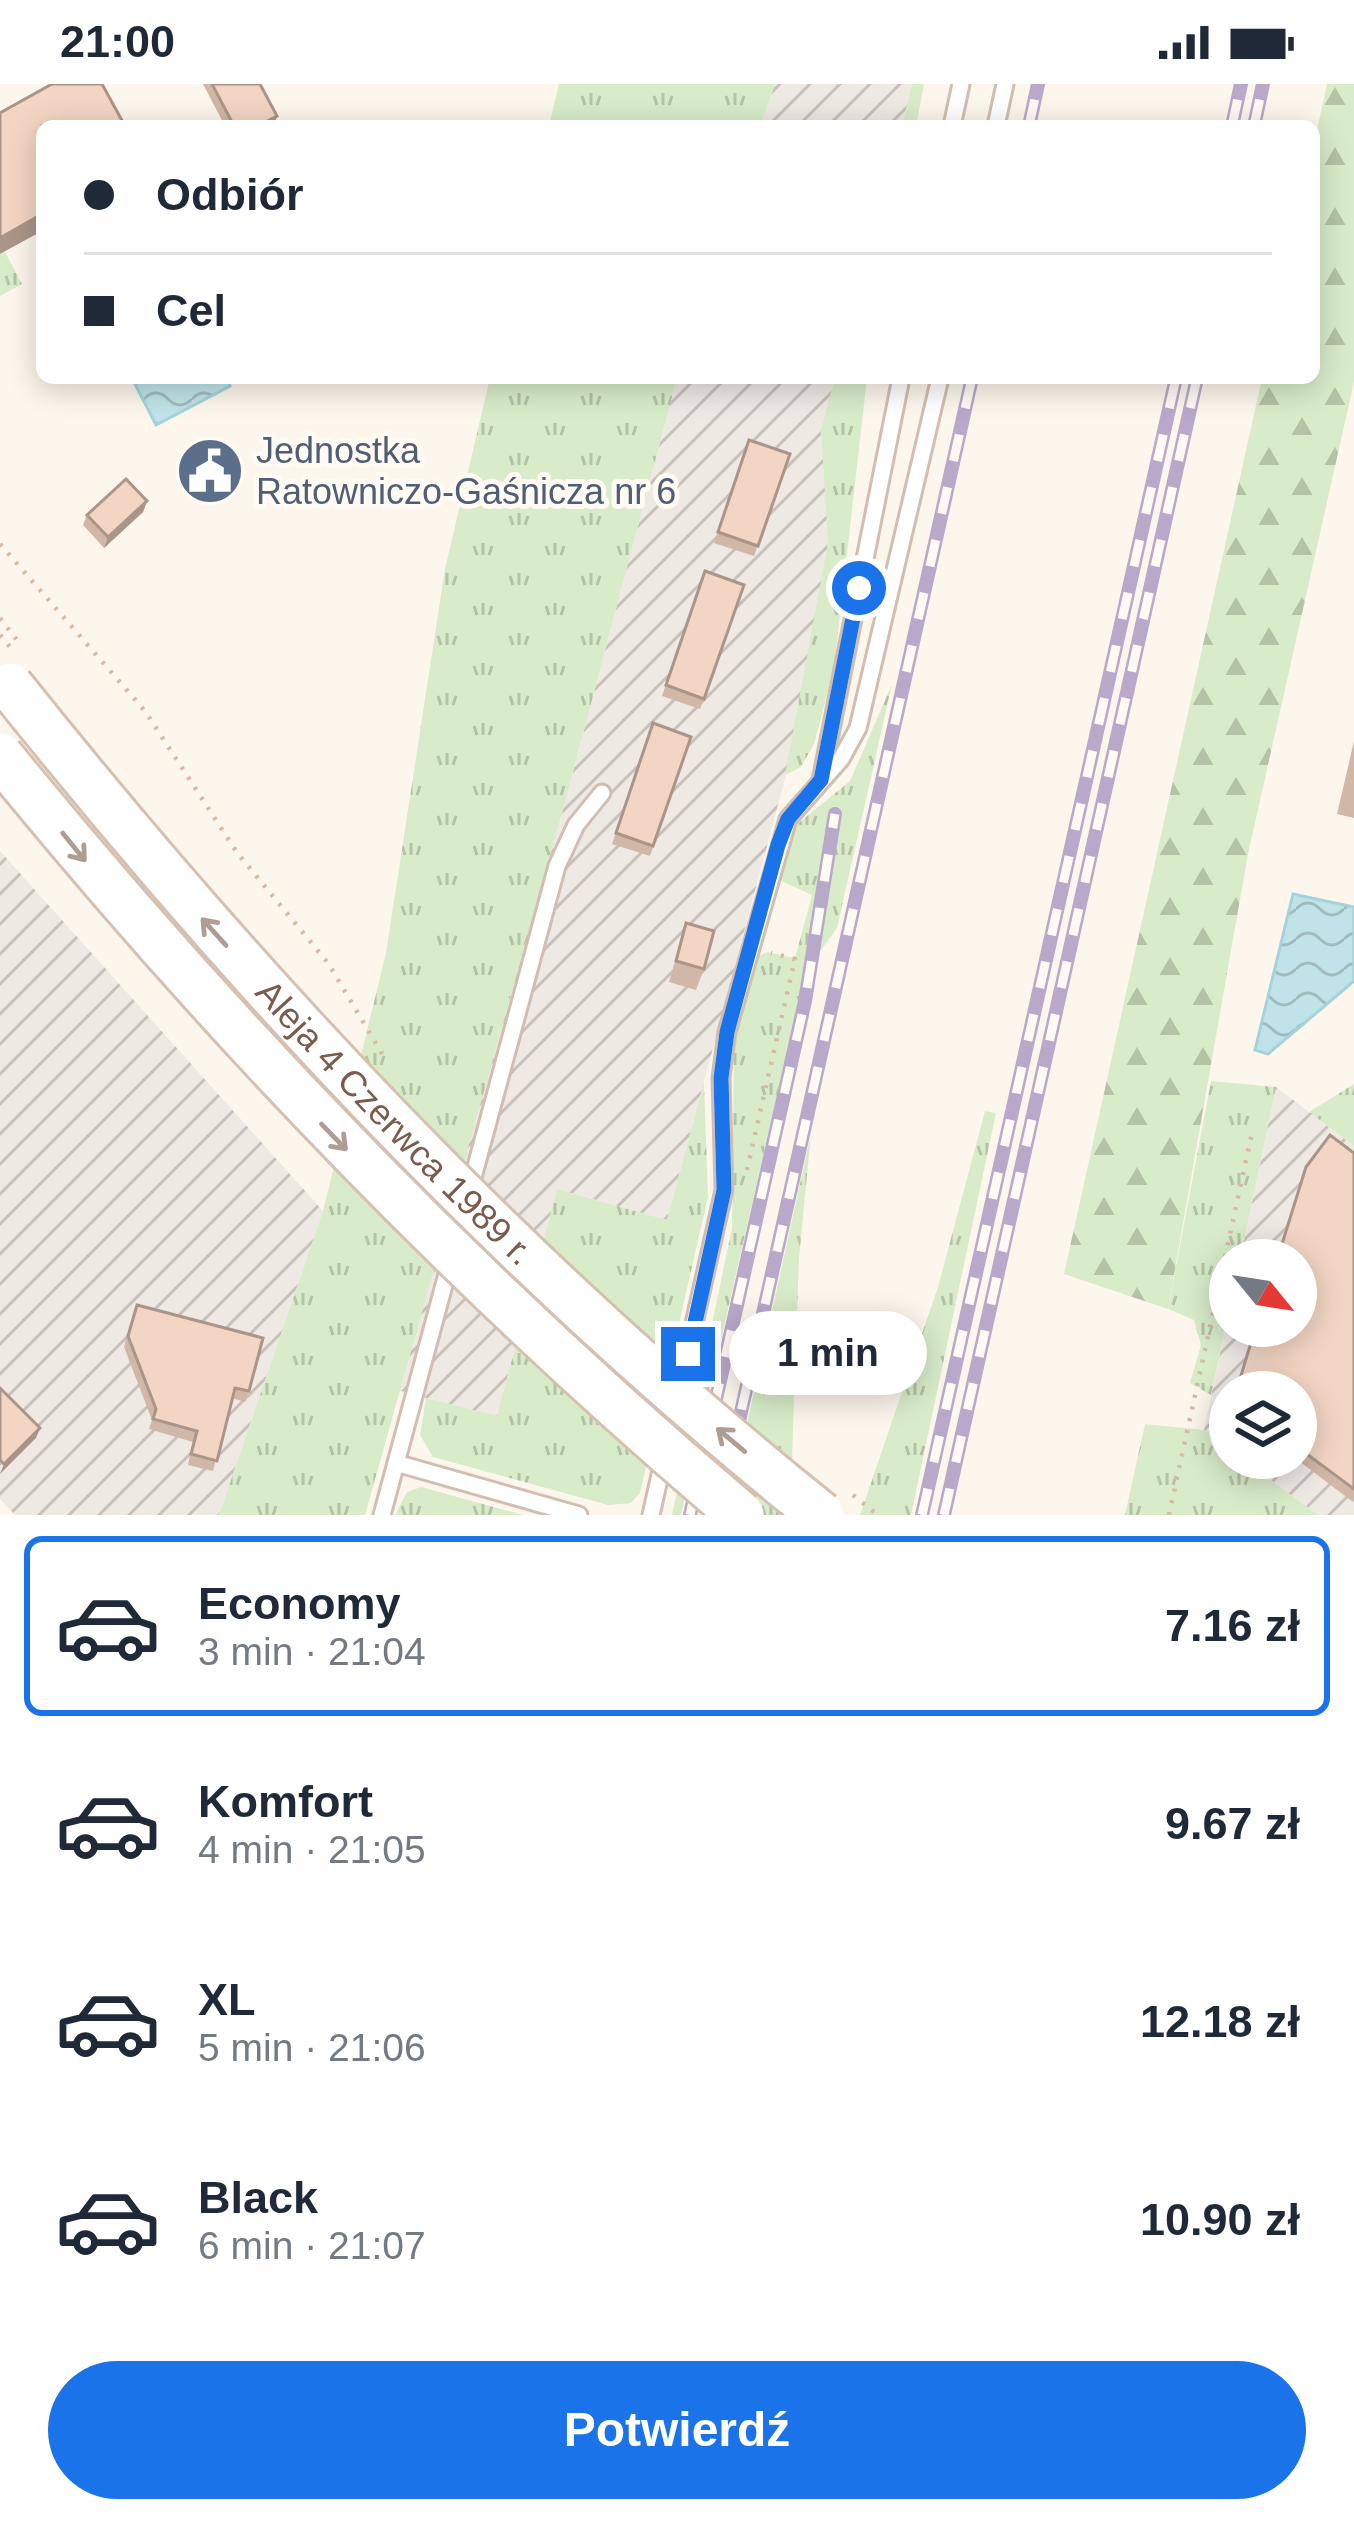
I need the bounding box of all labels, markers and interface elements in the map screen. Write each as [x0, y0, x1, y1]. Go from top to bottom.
text: 21:00 [60, 16, 175, 67]
text: Odbiór [156, 169, 303, 220]
text: Cel [156, 285, 226, 336]
place label: Jednostka Ratowniczo-Gaśnicza nr 6 [256, 430, 676, 512]
public building icon: Jednostka Ratowniczo-Gaśnicza nr 6 [175, 436, 245, 506]
route start [832, 561, 886, 615]
one-way arrow [60, 830, 87, 862]
one-way arrow [201, 917, 228, 947]
street label: Aleja 4 Czerwca 1989 r. [248, 971, 542, 1273]
one-way arrow [319, 1122, 347, 1151]
north arrow [1209, 1239, 1317, 1347]
map controls [1209, 1239, 1317, 1479]
callout: 1 min [730, 1312, 928, 1396]
route end [661, 1327, 715, 1381]
text: 1 min [777, 1331, 879, 1374]
button: layers [1209, 1371, 1317, 1479]
one-way arrow [716, 1427, 747, 1455]
icon: car [54, 1572, 162, 1680]
text: Economy [198, 1578, 401, 1629]
text: 7.16 zł [1165, 1600, 1300, 1651]
text: 3 min · 21:04 [198, 1630, 426, 1673]
icon: car [54, 1770, 162, 1878]
text: Komfort [198, 1776, 373, 1827]
text: 9.67 zł [1165, 1798, 1300, 1849]
text: 4 min · 21:05 [198, 1828, 426, 1871]
icon: car [54, 1968, 162, 2076]
text: XL [198, 1974, 256, 2025]
text: 12.18 zł [1140, 1996, 1300, 2047]
text: 5 min · 21:06 [198, 2026, 426, 2069]
icon: car [54, 2166, 162, 2274]
text: Black [198, 2172, 318, 2223]
text: 10.90 zł [1140, 2194, 1300, 2245]
text: 6 min · 21:07 [198, 2224, 426, 2267]
button: Potwierdź [48, 2361, 1306, 2499]

